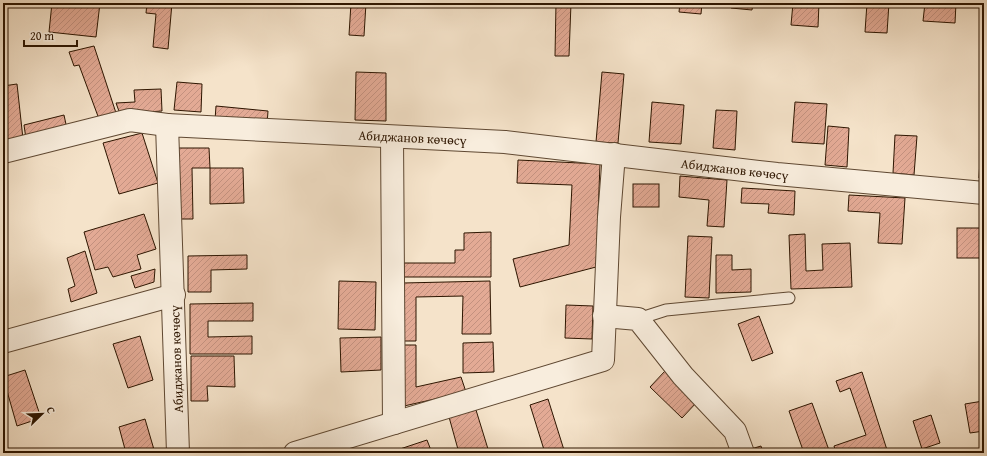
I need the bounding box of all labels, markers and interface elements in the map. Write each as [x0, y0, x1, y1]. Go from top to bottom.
scale bar [24, 22, 77, 48]
text: 20 m [30, 27, 54, 44]
street label: Абиджанов көчөсү [358, 126, 467, 150]
street label: Абиджанов көчөсү [680, 154, 790, 185]
street label: Абиджанов көчөсү [165, 305, 188, 413]
north arrow [22, 394, 62, 434]
text: С [43, 404, 60, 416]

